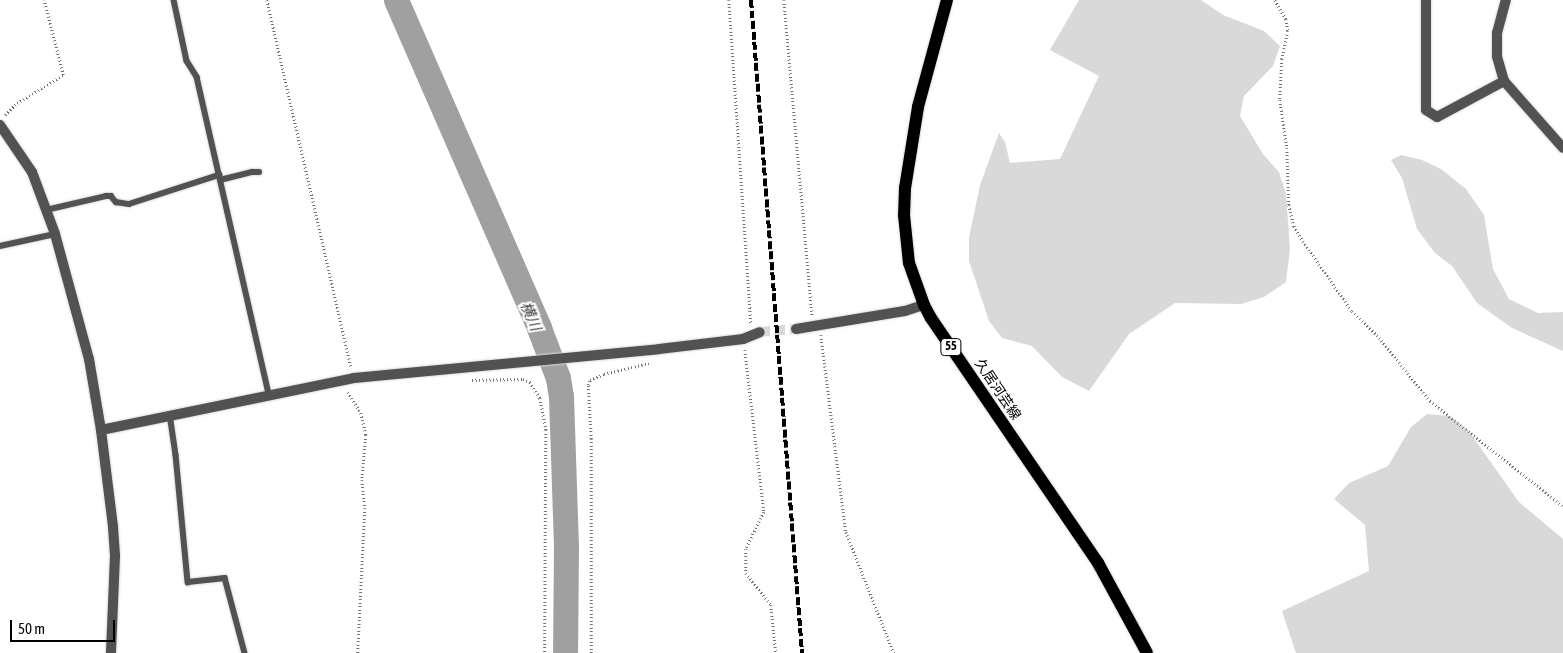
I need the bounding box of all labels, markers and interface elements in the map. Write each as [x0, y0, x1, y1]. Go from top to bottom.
water label: 横川 [517, 299, 545, 333]
road number: 55 [940, 338, 962, 357]
street label: 久居河芸線 [971, 355, 1025, 423]
scale bar [12, 610, 118, 642]
text: 50 m [18, 620, 45, 637]

